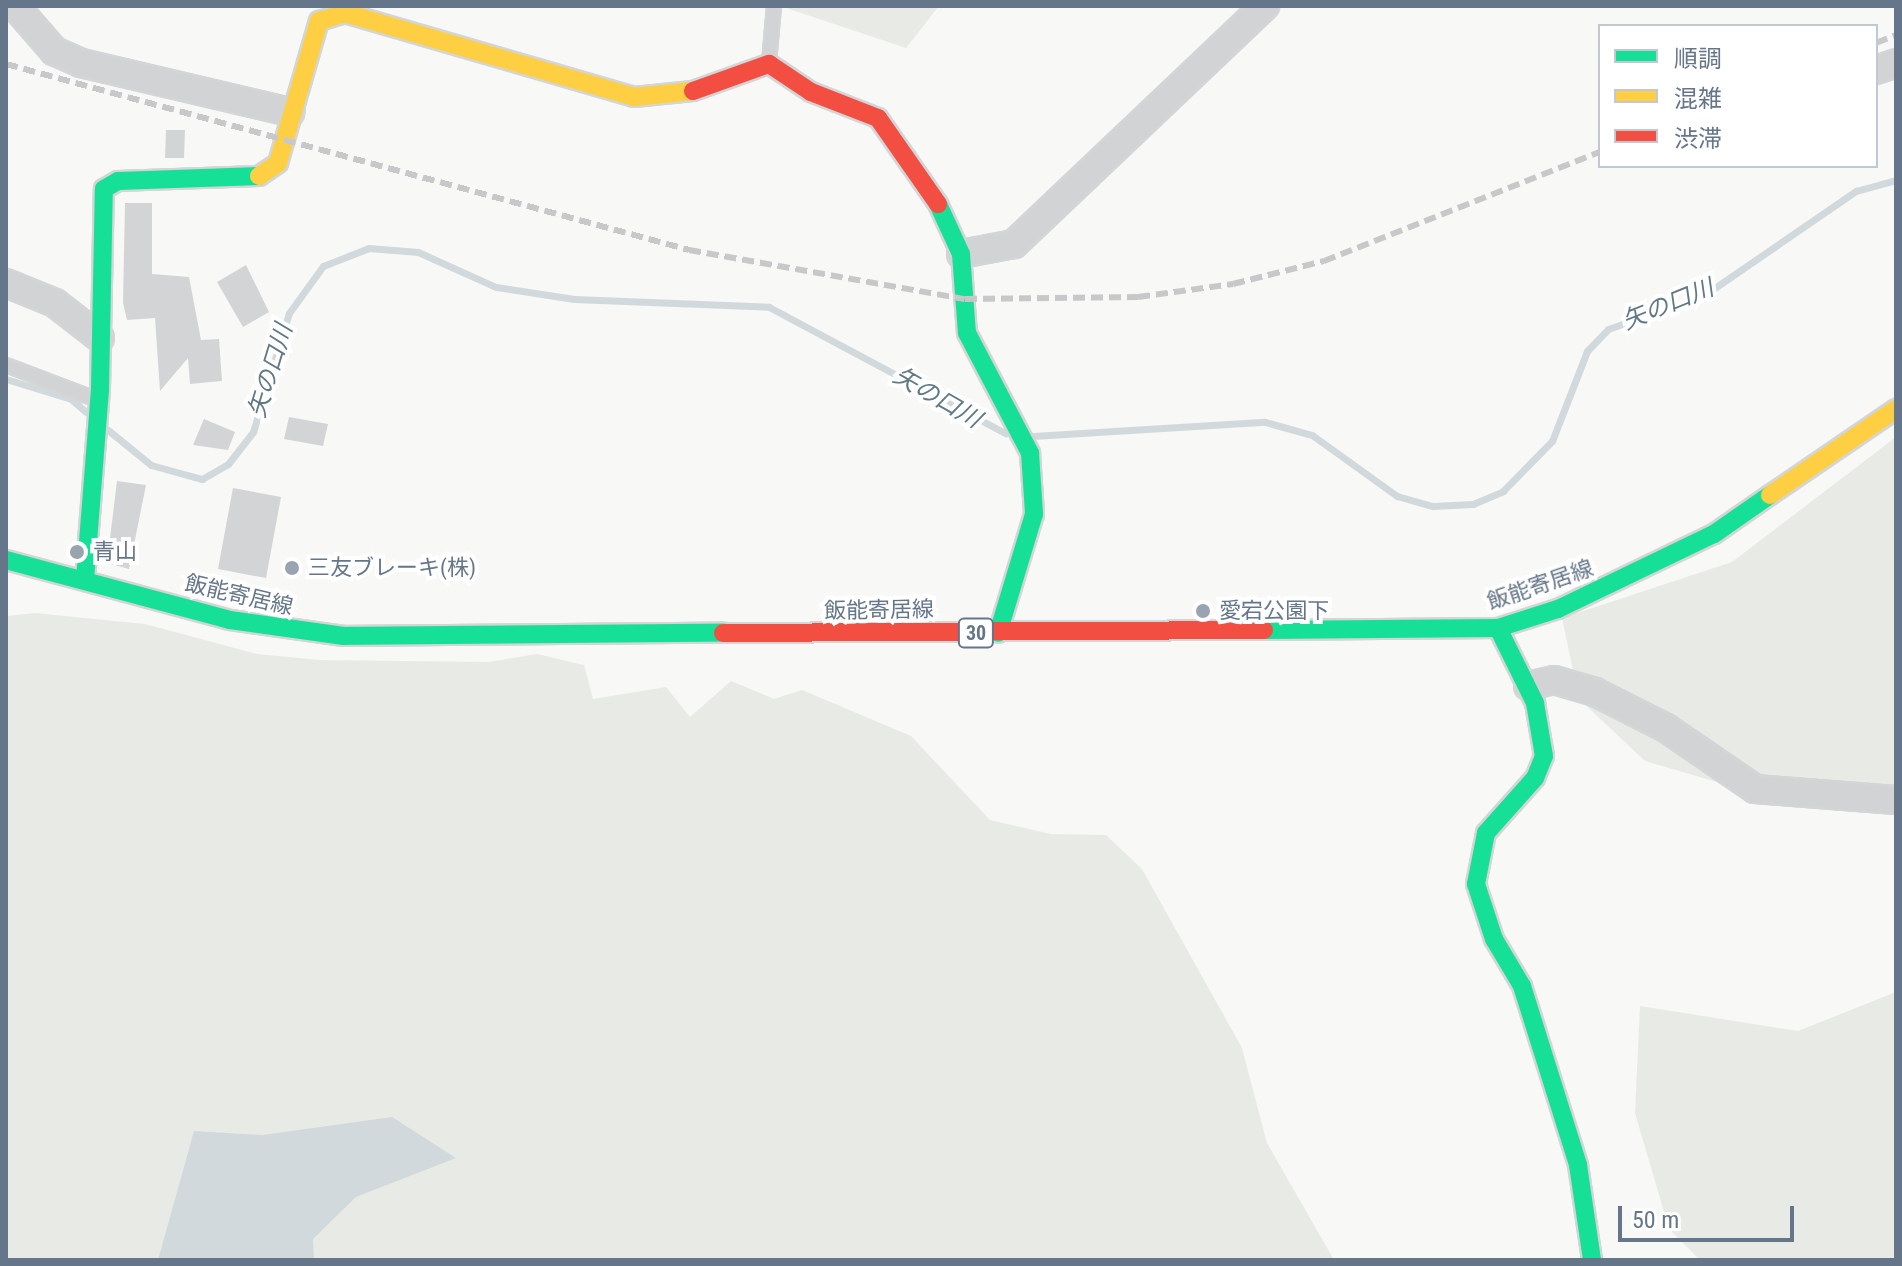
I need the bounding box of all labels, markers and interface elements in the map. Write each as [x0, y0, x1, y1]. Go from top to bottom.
legend [1598, 24, 1878, 168]
text: 順調 [1674, 45, 1722, 73]
text: 混雑 [1674, 85, 1722, 113]
text: 渋滞 [1674, 125, 1722, 153]
water label: 矢の口川 [1618, 274, 1718, 336]
water label: 矢の口川 [243, 321, 299, 421]
water label: 矢の口川 [888, 362, 986, 434]
place label: 青山 [93, 539, 137, 565]
marker: 青山 [68, 543, 86, 561]
place label: 三友ブレーキ(株) [308, 555, 476, 581]
street label: 飯能寄居線 [1484, 555, 1596, 615]
marker: 三友ブレーキ(株) [283, 559, 301, 577]
street label: 飯能寄居線 [182, 570, 296, 620]
street label: 飯能寄居線 [824, 596, 934, 624]
place label: 愛宕公園下 [1219, 598, 1329, 624]
marker: 愛宕公園下 [1194, 602, 1212, 620]
road number: 30 [956, 617, 996, 649]
scale bar [1622, 1190, 1798, 1240]
text: 50 m [1632, 1206, 1679, 1234]

